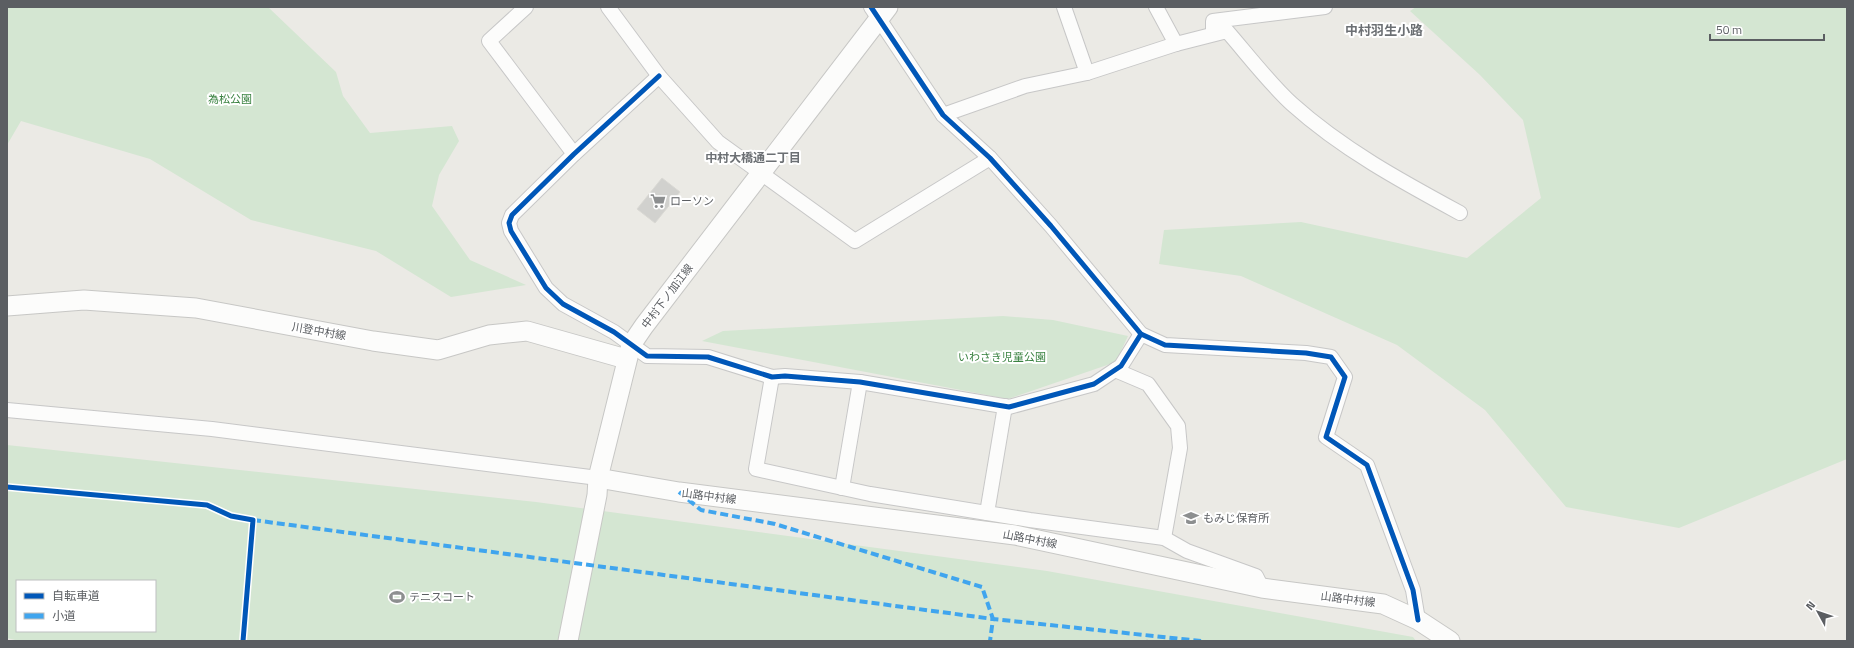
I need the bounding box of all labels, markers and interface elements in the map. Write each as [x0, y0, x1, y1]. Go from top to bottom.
scale bar [1710, 16, 1824, 42]
district label: 中村羽生小路 [1345, 20, 1423, 40]
text: 50 m [1716, 20, 1742, 39]
park label: 為松公園 [208, 91, 252, 107]
district label: 中村大橋通二丁目 [705, 148, 801, 167]
supermarket icon: ローソン [649, 192, 667, 210]
place label: ローソン [670, 193, 714, 209]
street label: 中村下ノ加江線 [637, 260, 697, 332]
street label: 川登中村線 [291, 318, 347, 344]
park label: いわさき児童公園 [958, 349, 1046, 365]
street label: 山路中村線 [681, 485, 737, 507]
school or university icon: もみじ保育所 [1182, 509, 1200, 527]
place label: もみじ保育所 [1203, 510, 1270, 526]
street label: 山路中村線 [1001, 526, 1059, 552]
legend [16, 580, 156, 632]
text: 自転車道 [52, 586, 100, 605]
sports icon: テニスコート [388, 588, 406, 606]
street label: 山路中村線 [1320, 588, 1376, 610]
place label: テニスコート [409, 589, 475, 605]
north arrow [1798, 592, 1838, 632]
text: N [1802, 598, 1819, 614]
text: 小道 [52, 606, 76, 625]

